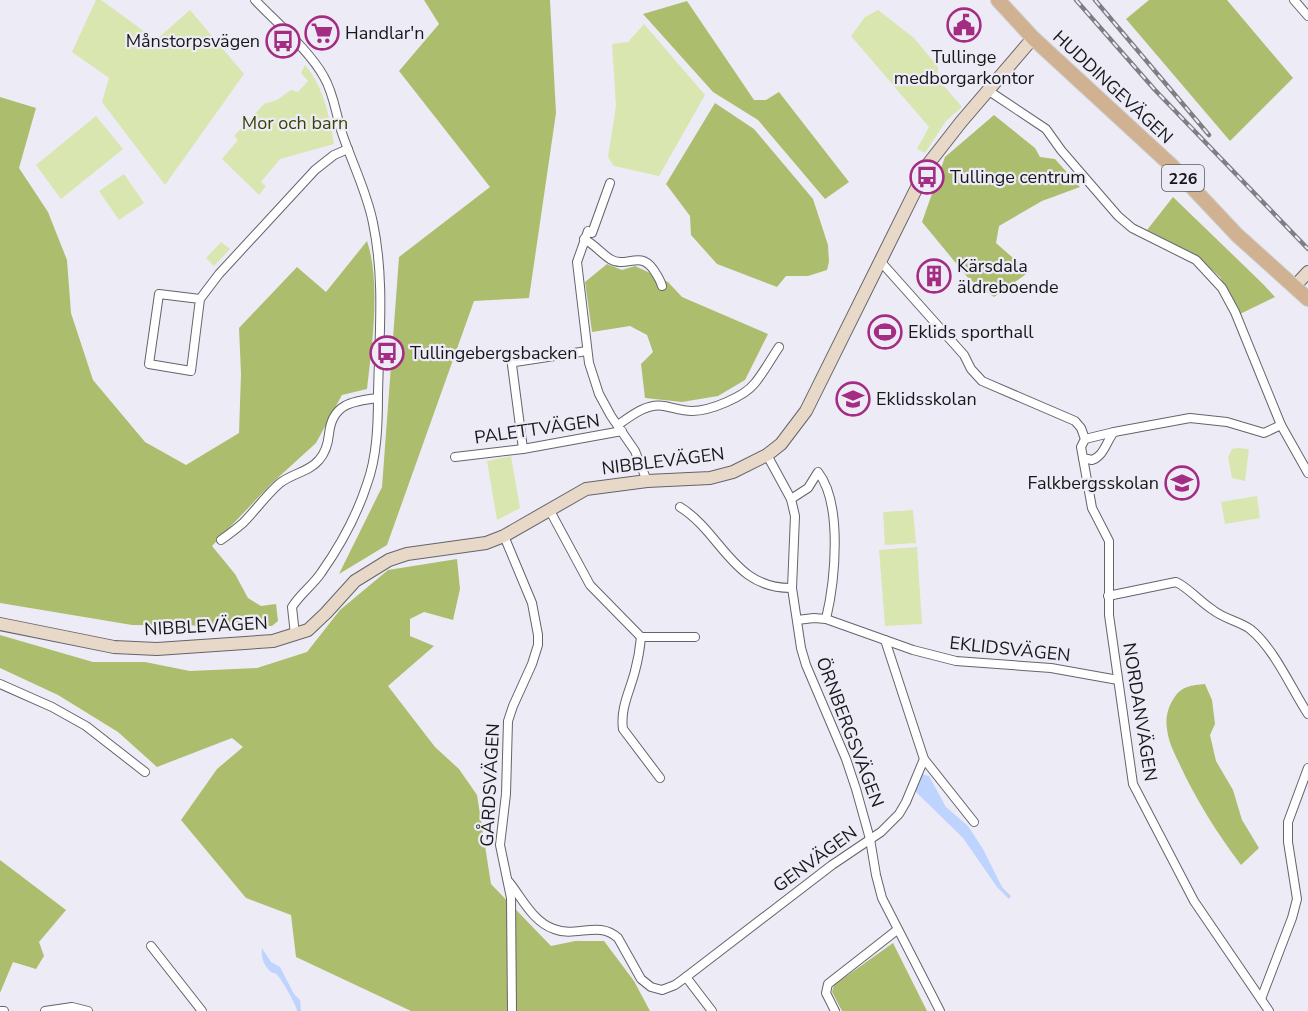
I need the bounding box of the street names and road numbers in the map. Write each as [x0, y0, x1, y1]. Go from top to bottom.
street label: HUDDINGEVÄGEN [1048, 25, 1178, 149]
road number: 226 [1162, 165, 1204, 191]
street label: PALETTVÄGEN [473, 408, 601, 450]
street label: NIBBLEVÄGEN [600, 442, 726, 480]
street label: NIBBLEVÄGEN [144, 611, 268, 641]
street label: EKLIDSVÄGEN [948, 631, 1072, 667]
street label: NORDANVÄGEN [1117, 641, 1163, 783]
street label: ÖRNBERGSVÄGEN [810, 654, 890, 810]
street label: GÅRDSVÄGEN [475, 723, 505, 847]
street label: GENVÄGEN [768, 820, 862, 898]

